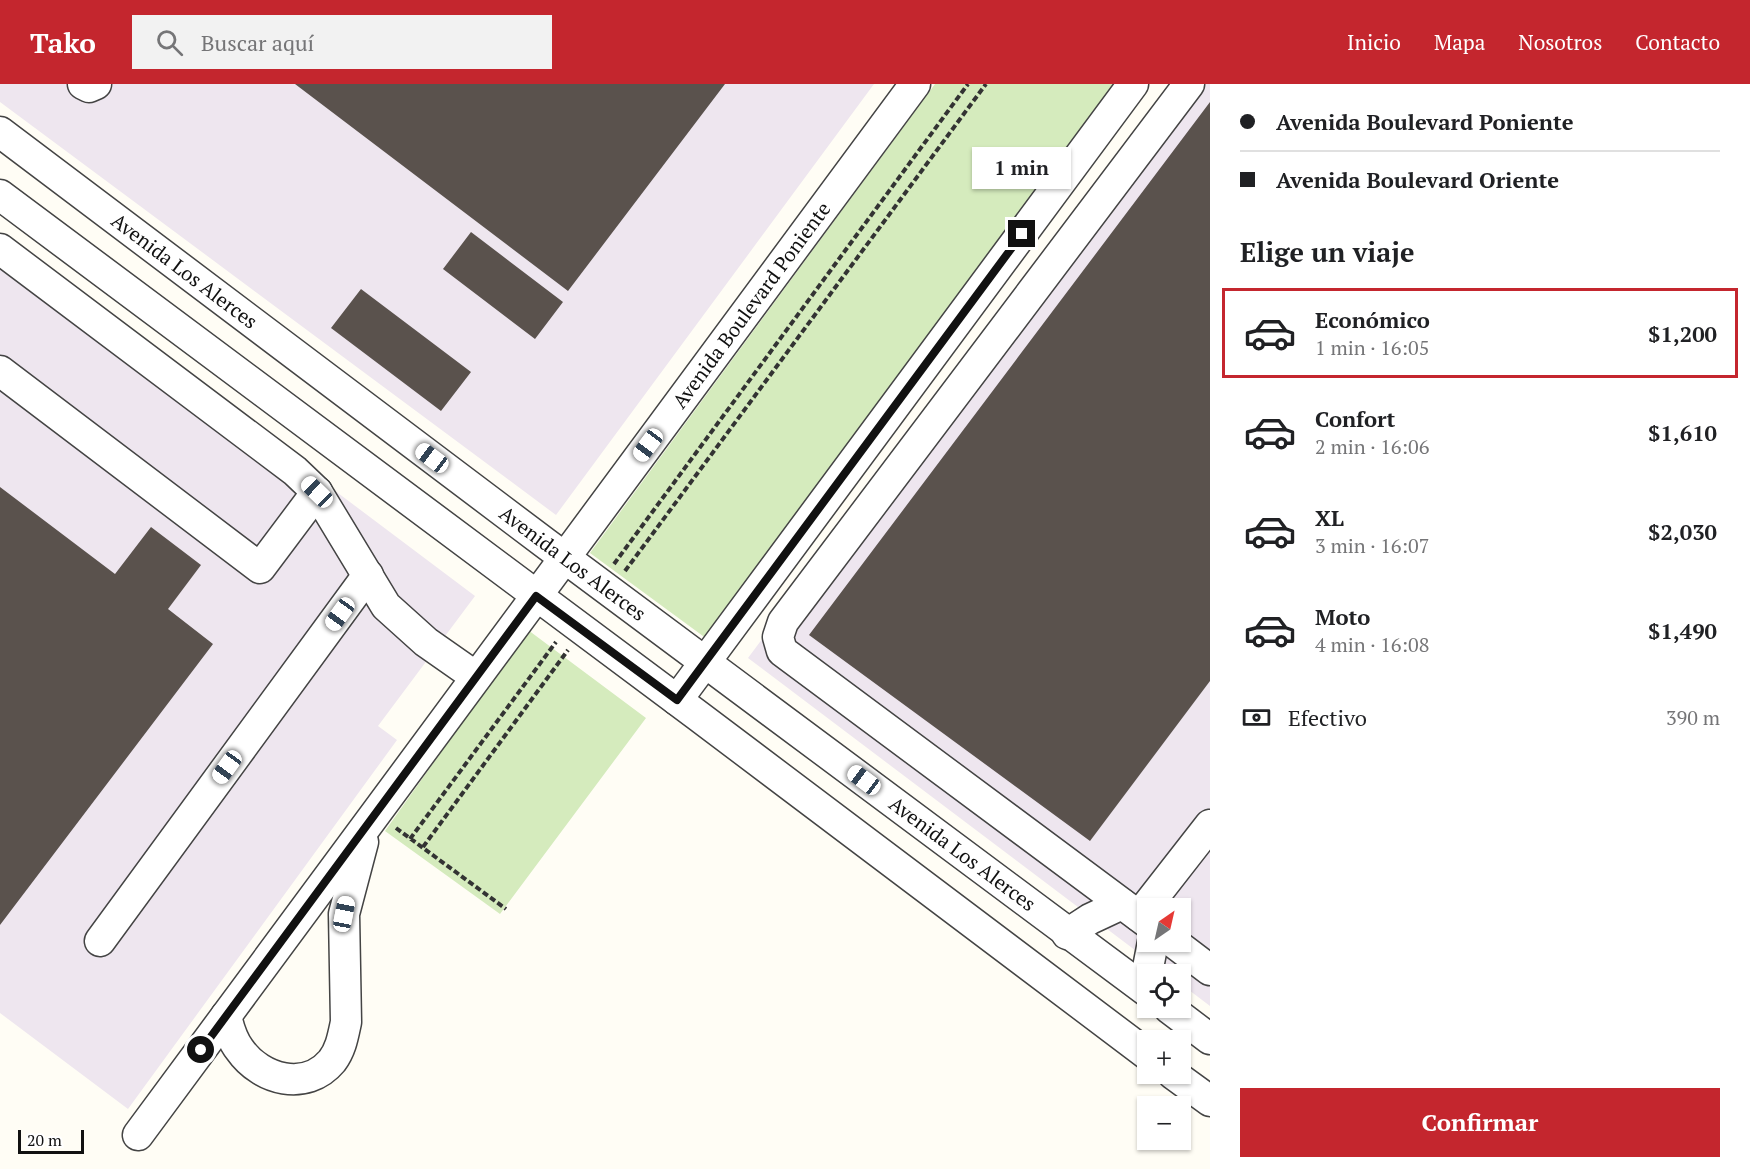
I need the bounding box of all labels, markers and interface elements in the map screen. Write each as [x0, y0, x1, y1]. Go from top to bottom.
search box [132, 15, 552, 69]
text: Tako [30, 24, 96, 61]
icon: search [153, 26, 186, 59]
text: Buscar aquí [201, 28, 314, 57]
text: Inicio [1347, 28, 1401, 56]
text: Mapa [1434, 28, 1485, 56]
text: Nosotros [1518, 28, 1602, 56]
text: Contacto [1635, 28, 1720, 56]
text: Avenida Boulevard Poniente [1276, 107, 1574, 136]
callout: 1 min [972, 147, 1072, 189]
text: 1 min [994, 154, 1049, 181]
text: Avenida Boulevard Oriente [1276, 165, 1559, 194]
street label: Avenida Boulevard Poniente [666, 196, 836, 414]
street label: Avenida Los Alerces [106, 207, 263, 335]
route end [1008, 220, 1035, 247]
text: Elige un viaje [1240, 234, 1414, 270]
text: Económico [1315, 305, 1430, 334]
icon: car [1243, 306, 1297, 360]
text: $1,200 [1648, 319, 1717, 348]
text: 1 min · 16:05 [1315, 334, 1429, 361]
text: Confort [1315, 404, 1395, 433]
icon: car [1243, 405, 1297, 459]
text: $1,610 [1648, 418, 1717, 447]
car [630, 425, 666, 465]
text: 2 min · 16:06 [1315, 433, 1429, 460]
car [412, 440, 452, 476]
car [298, 473, 336, 511]
street label: Avenida Los Alerces [494, 499, 652, 627]
text: XL [1315, 503, 1344, 532]
icon: car [1243, 504, 1297, 558]
text: $2,030 [1648, 517, 1717, 546]
text: 3 min · 16:07 [1315, 532, 1429, 559]
car [322, 594, 358, 634]
text: Moto [1315, 602, 1370, 631]
icon: car [1243, 603, 1297, 657]
text: $1,490 [1648, 616, 1717, 645]
text: 4 min · 16:08 [1315, 631, 1429, 658]
icon: cash [1240, 701, 1273, 734]
text: Efectivo [1288, 703, 1367, 732]
text: 390 m [1666, 704, 1720, 731]
car [209, 747, 245, 787]
car [844, 762, 884, 798]
street label: Avenida Los Alerces [884, 790, 1042, 917]
car [332, 895, 356, 933]
north arrow [1137, 898, 1191, 952]
map controls [1137, 898, 1191, 1150]
button: locate [1137, 964, 1191, 1018]
button: + [1137, 1030, 1191, 1084]
route start [187, 1036, 214, 1063]
button: Confirmar [1240, 1088, 1720, 1157]
button: − [1137, 1096, 1191, 1150]
scale bar [18, 1127, 84, 1154]
text: 20 m [27, 1129, 62, 1151]

